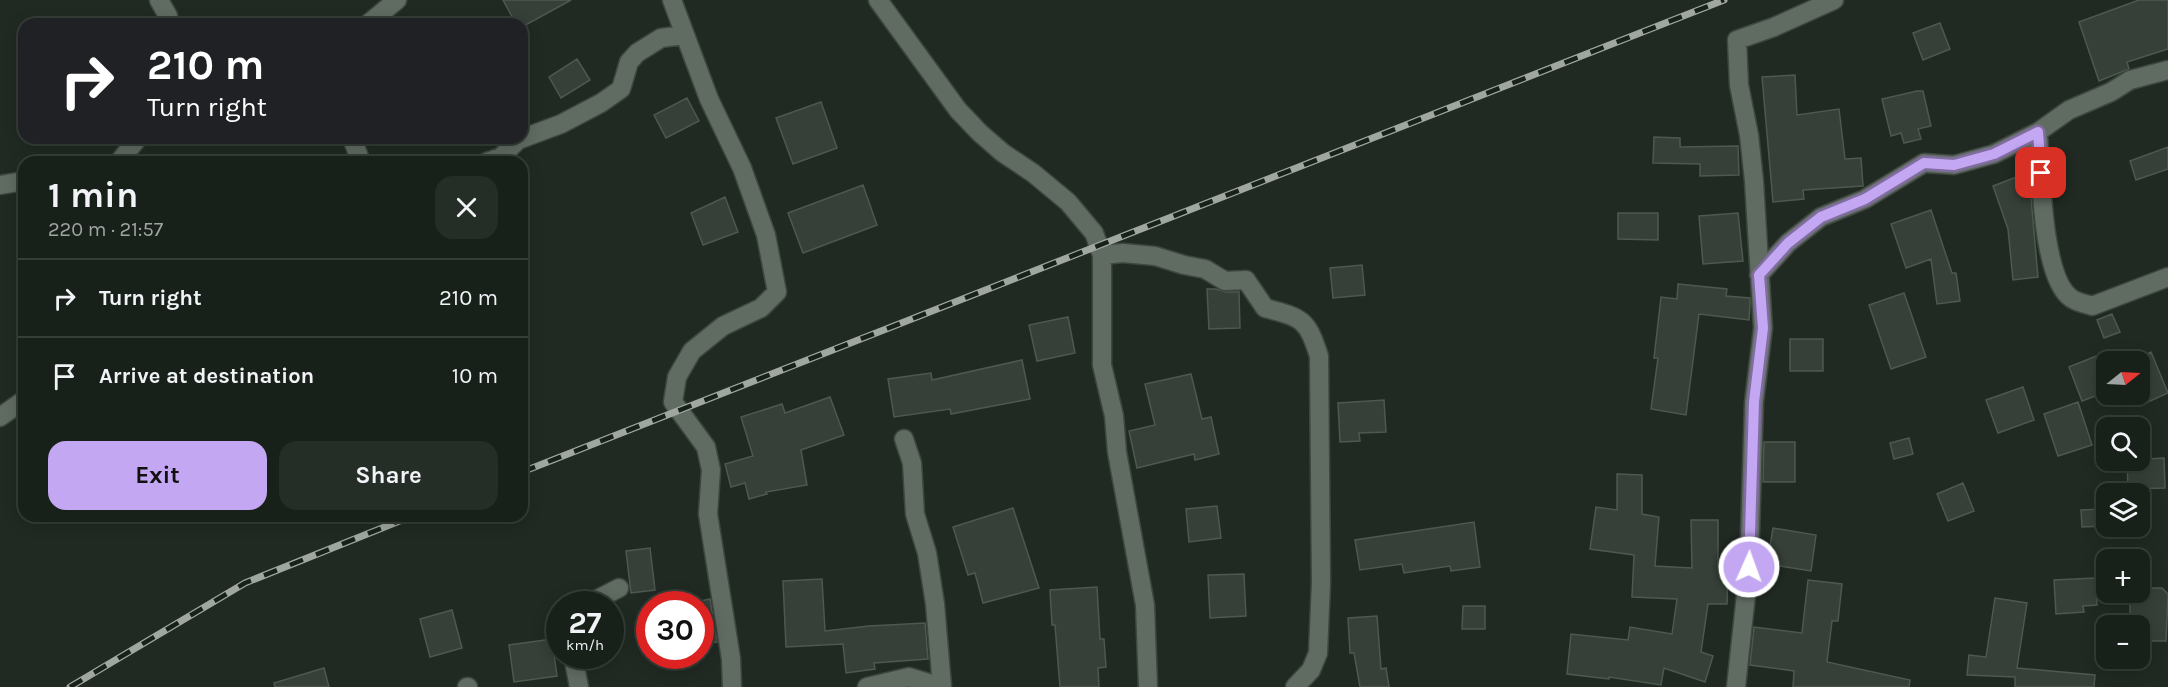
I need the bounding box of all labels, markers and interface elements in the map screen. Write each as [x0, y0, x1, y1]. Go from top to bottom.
text: 210 m [147, 40, 264, 90]
icon: right [48, 42, 126, 120]
text: Turn right [147, 91, 267, 123]
pin [2015, 147, 2066, 198]
icon: arrive [2024, 156, 2057, 189]
text: 1 min [48, 174, 138, 216]
button: close [435, 176, 498, 239]
text: 220 m · 21:57 [48, 218, 163, 241]
icon: right [48, 282, 81, 315]
text: Turn right [99, 285, 202, 311]
text: 210 m [439, 285, 498, 311]
north arrow [2096, 351, 2150, 405]
map controls [2096, 351, 2150, 669]
icon: arrive [48, 360, 81, 393]
text: Arrive at destination [99, 363, 314, 389]
text: 10 m [452, 363, 498, 389]
button: search [2096, 417, 2150, 471]
button: Exit [48, 441, 267, 510]
button: Share [279, 441, 498, 510]
button: layers [2096, 483, 2150, 537]
position arrow [1717, 535, 1781, 599]
button: + [2096, 549, 2150, 603]
speed limit sign: 30 [636, 591, 714, 669]
text: 27 [568, 605, 602, 641]
button: − [2096, 615, 2150, 669]
text: km/h [566, 636, 604, 654]

